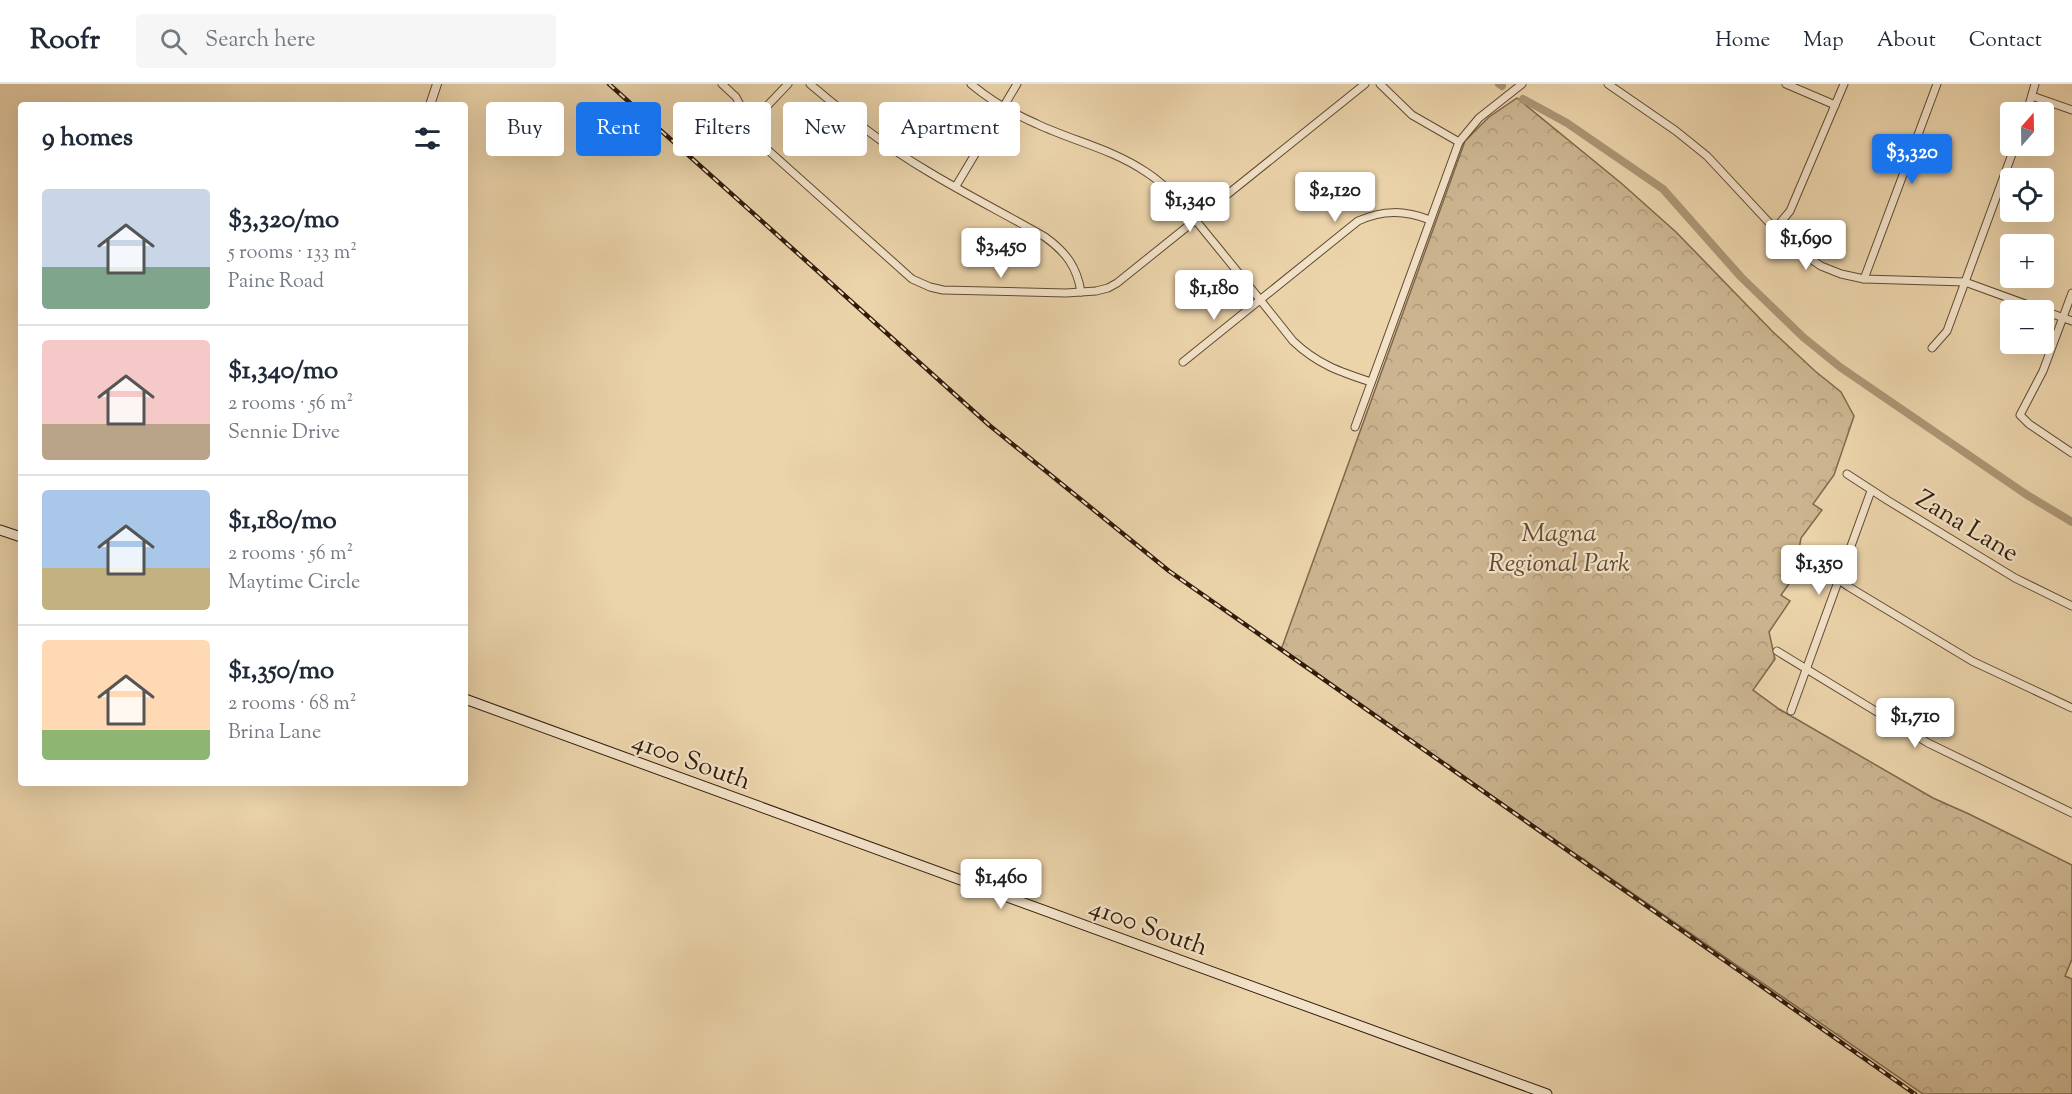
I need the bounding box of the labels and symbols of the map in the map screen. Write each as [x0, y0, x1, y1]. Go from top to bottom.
north arrow [2000, 102, 2054, 156]
pin: $3,320 [1863, 134, 1961, 185]
pin: $2,120 [1286, 172, 1384, 223]
pin: $1,340 [1141, 182, 1239, 233]
pin: $1,690 [1757, 220, 1855, 271]
pin: $3,450 [952, 228, 1050, 279]
pin: $1,180 [1165, 270, 1263, 321]
street label: Zana Lane [1908, 482, 2025, 572]
park label: Magna Regional Park [1488, 516, 1630, 583]
pin: $1,350 [1770, 545, 1868, 596]
pin: $1,710 [1866, 698, 1964, 749]
street label: 4100 South [627, 724, 756, 801]
pin: $1,460 [952, 859, 1050, 910]
street label: 4100 South [1084, 890, 1213, 967]

